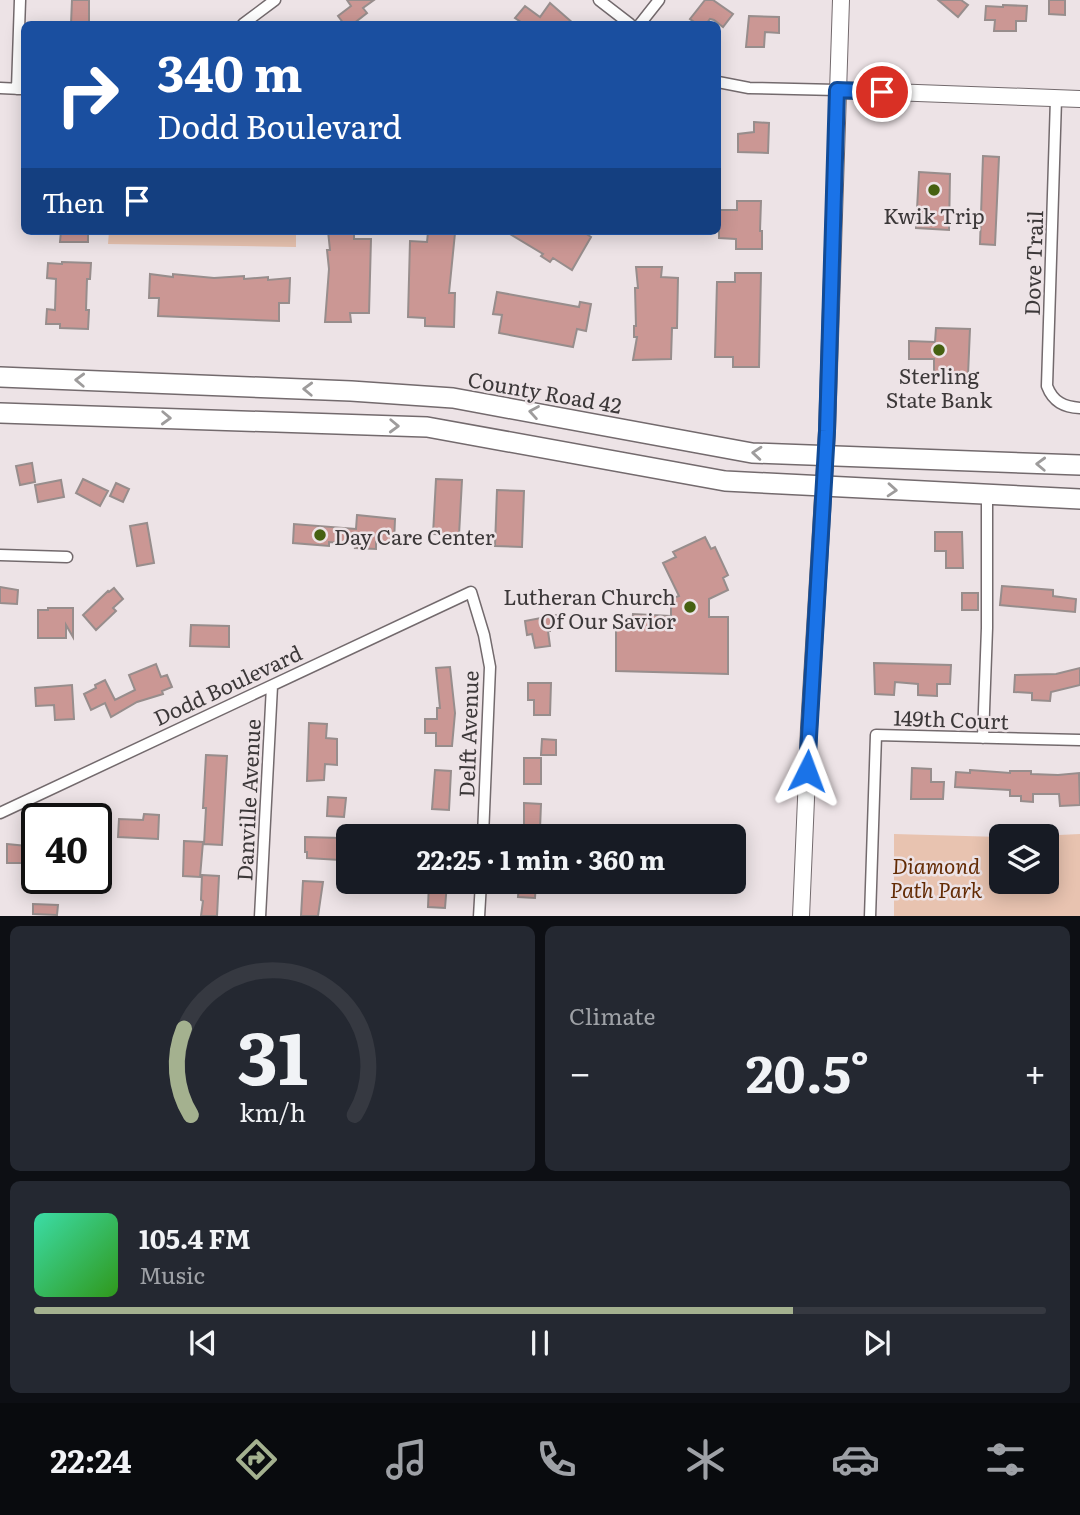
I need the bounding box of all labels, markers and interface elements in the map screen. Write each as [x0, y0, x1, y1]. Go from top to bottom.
text: 340 m [157, 34, 303, 107]
icon: right [42, 49, 133, 140]
pin [852, 62, 912, 122]
icon: arrive [863, 73, 901, 111]
text: Dodd Boulevard [157, 101, 402, 149]
text: Then [42, 182, 104, 221]
icon: arrive [118, 182, 156, 220]
marker: Kwik Trip [926, 182, 942, 198]
place label: Kwik Trip [883, 199, 985, 230]
street label: Dove Trail [1015, 210, 1049, 316]
marker: Sterling State Bank [931, 342, 947, 358]
place label: Sterling State Bank [886, 359, 992, 414]
street label: County Road 42 [466, 362, 624, 420]
one-way arrow [75, 373, 86, 388]
one-way arrow [302, 382, 313, 397]
one-way arrow [528, 406, 540, 421]
one-way arrow [161, 411, 172, 426]
one-way arrow [389, 418, 399, 434]
one-way arrow [752, 446, 763, 461]
one-way arrow [1035, 456, 1046, 471]
one-way arrow [887, 482, 898, 497]
place label: Day Care Center [334, 520, 495, 551]
marker: Day Care Center [312, 527, 328, 543]
place label: Lutheran Church Of Our Savior [503, 580, 676, 635]
marker: Lutheran Church Of Our Savior [682, 599, 698, 615]
street label: Dodd Boulevard [148, 636, 306, 732]
street label: Delft Avenue [449, 670, 485, 798]
street label: 149th Court [893, 700, 1010, 736]
street label: Danville Avenue [227, 718, 267, 882]
position arrow [770, 734, 844, 808]
speed limit sign: 40 [21, 803, 112, 894]
map controls [989, 824, 1059, 894]
button: layers [989, 824, 1059, 894]
text: 22:25 · 1 min · 360 m [417, 839, 665, 878]
park label: Diamond Path Park [890, 849, 983, 904]
text: Climate [569, 998, 655, 1032]
text: 31 [237, 999, 308, 1107]
text: 20.5° [746, 1032, 869, 1109]
text: − [569, 1042, 591, 1099]
text: + [1024, 1042, 1046, 1099]
text: km/h [239, 1092, 306, 1129]
text: 105.4 FM [139, 1218, 251, 1257]
text: Music [139, 1257, 205, 1291]
icon: previous [184, 1324, 222, 1362]
icon: pause [521, 1324, 559, 1362]
icon: next [858, 1324, 896, 1362]
text: 22:24 [50, 1435, 132, 1483]
icon: directions [232, 1435, 281, 1484]
icon: music [382, 1435, 431, 1484]
icon: phone [532, 1435, 581, 1484]
icon: climate [681, 1435, 730, 1484]
icon: car [831, 1435, 880, 1484]
icon: filters [981, 1435, 1030, 1484]

